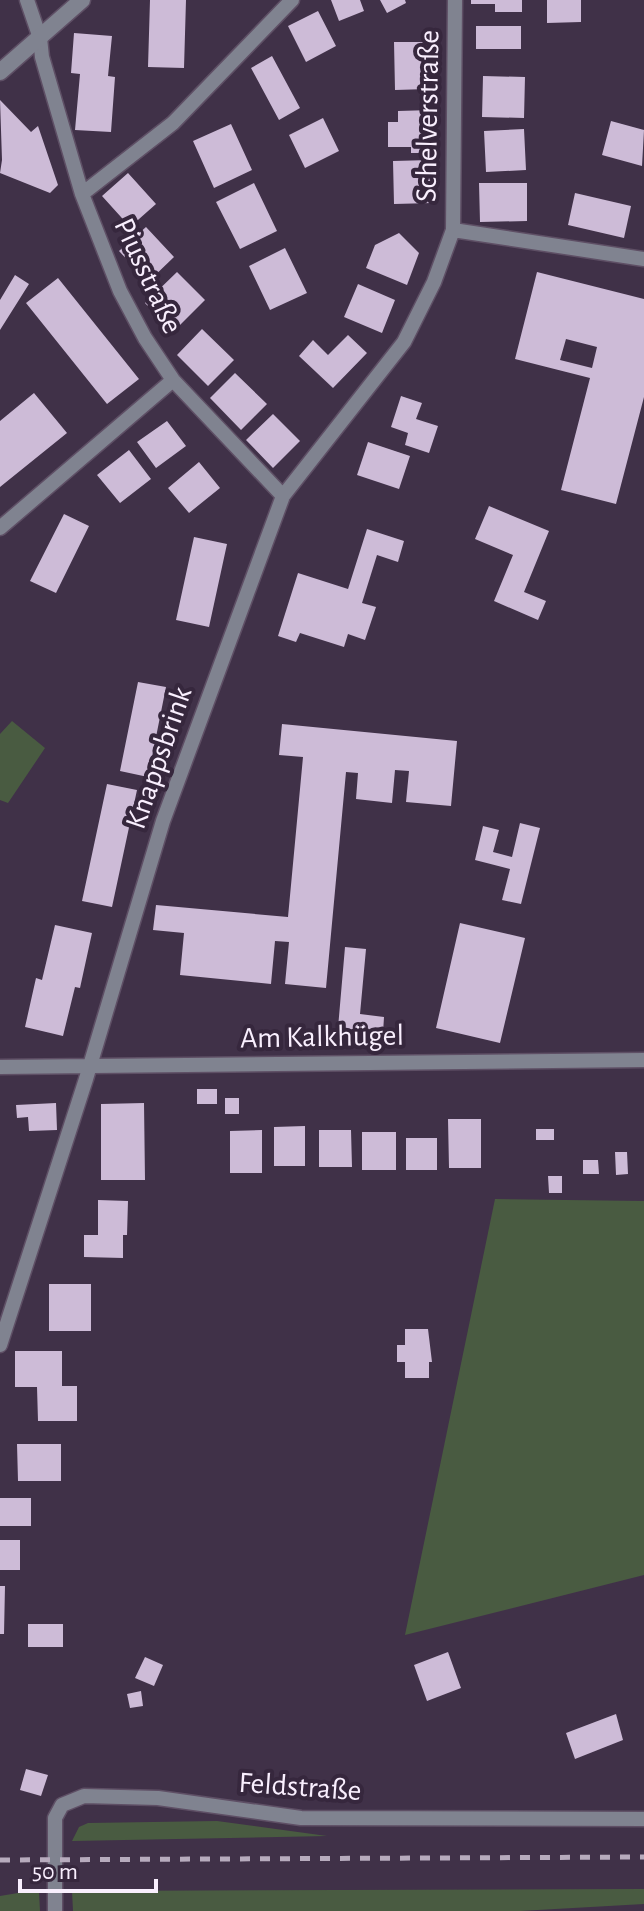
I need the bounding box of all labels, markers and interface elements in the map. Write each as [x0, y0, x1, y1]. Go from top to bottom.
street label: Schelverstraße [412, 30, 444, 202]
street label: Piusstraße [108, 214, 188, 338]
street label: Knappsbrink [121, 683, 197, 833]
street label: Am Kalkhügel [240, 1021, 404, 1053]
street label: Feldstraße [238, 1768, 362, 1806]
scale bar [20, 1843, 156, 1893]
text: 50 m [32, 1860, 78, 1884]

